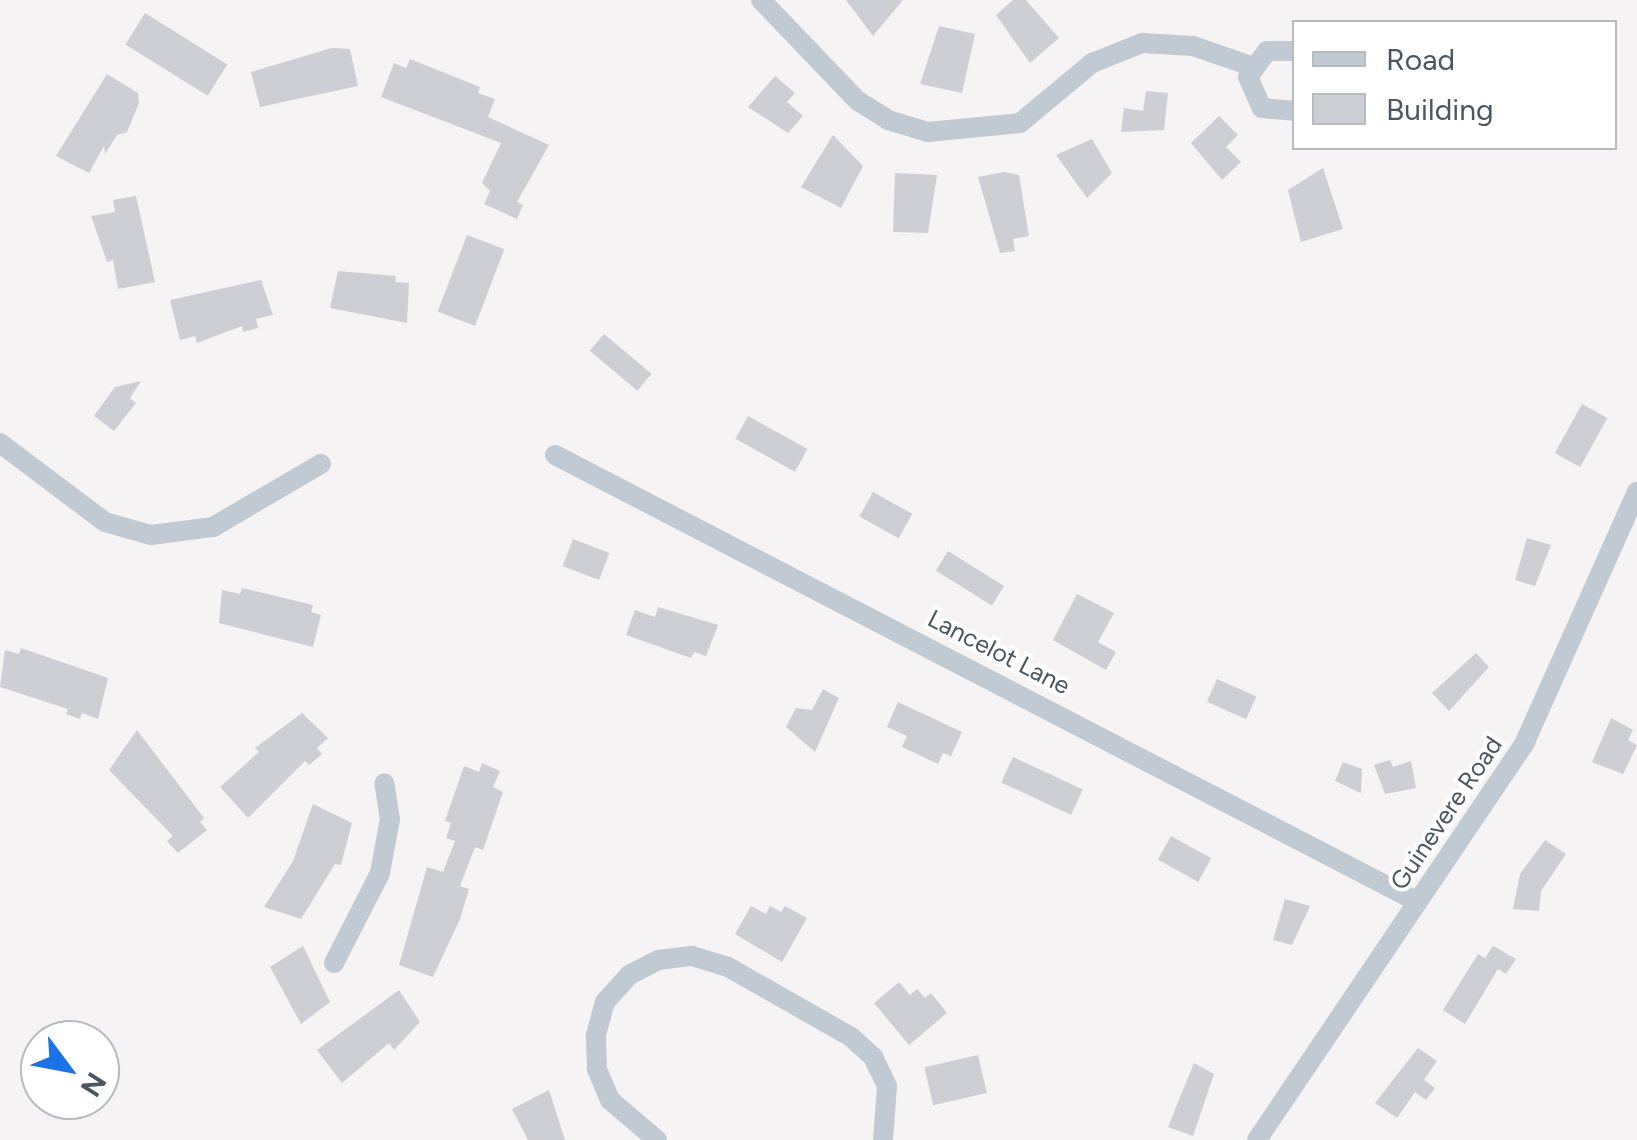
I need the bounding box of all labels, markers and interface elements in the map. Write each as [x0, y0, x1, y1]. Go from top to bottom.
legend [1292, 20, 1617, 150]
text: Road [1386, 41, 1455, 78]
text: Building [1386, 91, 1494, 128]
street label: Lancelot Lane [923, 603, 1075, 701]
street label: Guinevere Road [1384, 731, 1508, 895]
north arrow [20, 1020, 120, 1120]
text: N [74, 1067, 114, 1103]

